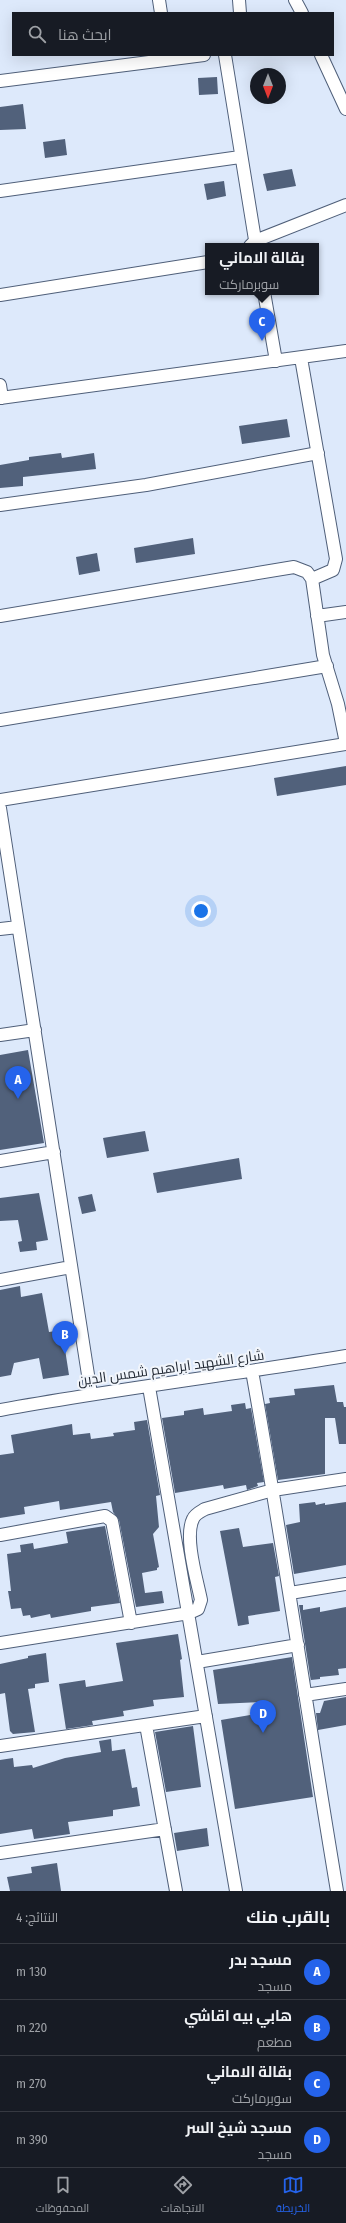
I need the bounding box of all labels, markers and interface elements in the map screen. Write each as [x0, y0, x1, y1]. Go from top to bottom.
search box [12, 12, 334, 56]
icon: search [26, 23, 48, 45]
text: ابحث هنا [58, 26, 112, 44]
north arrow [250, 68, 286, 104]
popup [205, 243, 319, 295]
text: بقالة الاماني [219, 249, 305, 267]
text: سوبرماركت [219, 277, 279, 292]
pin: C [249, 308, 275, 341]
your location [191, 901, 211, 921]
pin: A [5, 1066, 31, 1099]
pin: B [52, 1321, 78, 1354]
street label: شارع الشهيد ابراهيم شمس الدين [77, 1347, 265, 1390]
pin: D [250, 1700, 276, 1733]
text: بالقرب منك [246, 1907, 330, 1928]
text: النتائج: 4 [16, 1910, 58, 1925]
text: مسجد بدر [229, 1951, 292, 1969]
text: 130 m [16, 1964, 47, 1979]
text: A [313, 1964, 321, 1979]
text: مسجد [258, 1979, 292, 1994]
text: هابي بيه اقاشي [184, 2007, 292, 2025]
text: 220 m [16, 2020, 47, 2035]
text: B [313, 2020, 321, 2035]
text: مطعم [257, 2035, 292, 2050]
text: بقالة الاماني [206, 2063, 292, 2081]
text: 270 m [16, 2076, 47, 2091]
text: C [314, 2076, 320, 2091]
text: سوبرماركت [232, 2091, 292, 2106]
text: مسجد شيخ السر [186, 2119, 292, 2137]
text: 390 m [16, 2132, 48, 2147]
text: D [313, 2132, 321, 2147]
text: مسجد [258, 2147, 292, 2162]
tab: المحفوظات [36, 2174, 89, 2218]
tab: الاتجاهات [161, 2174, 204, 2218]
tab: الخريطة [276, 2174, 310, 2218]

